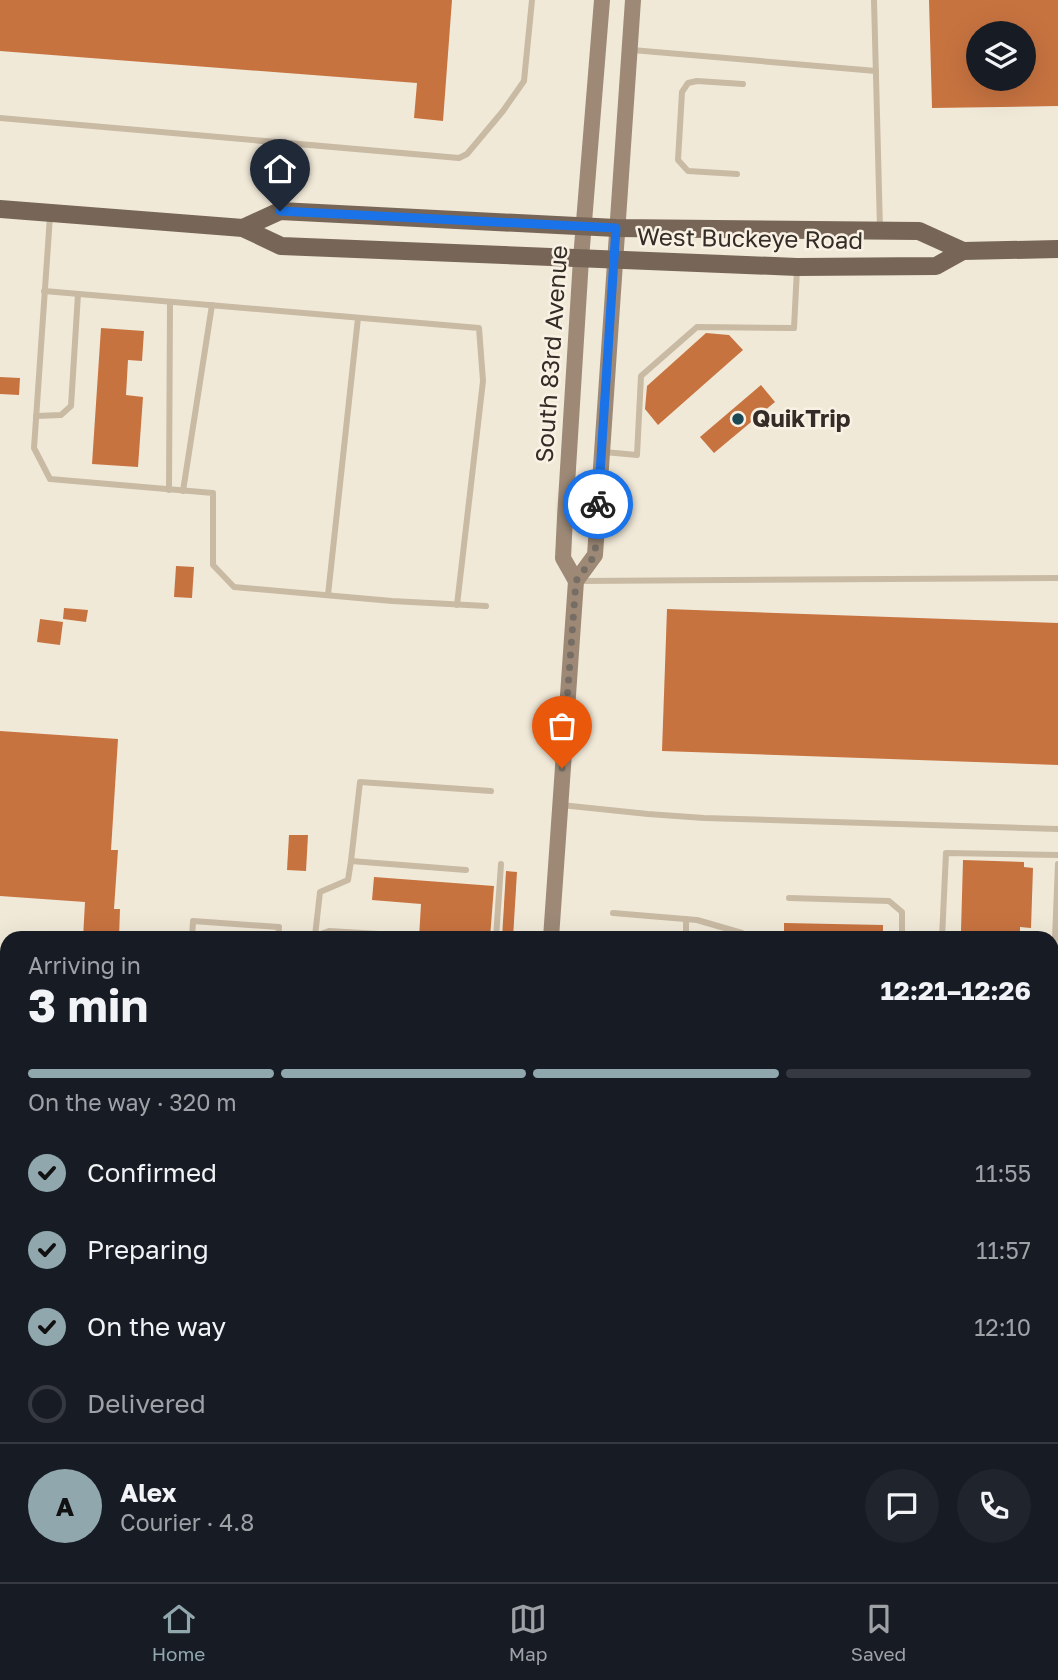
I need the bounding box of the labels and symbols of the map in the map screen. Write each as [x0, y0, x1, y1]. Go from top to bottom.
pin [250, 139, 310, 211]
street label: West Buckeye Road [637, 221, 863, 254]
street label: South 83rd Avenue [528, 244, 573, 464]
place label: QuikTrip [752, 403, 851, 432]
marker: QuikTrip [730, 411, 746, 427]
courier [563, 469, 633, 539]
pin [532, 696, 592, 768]

